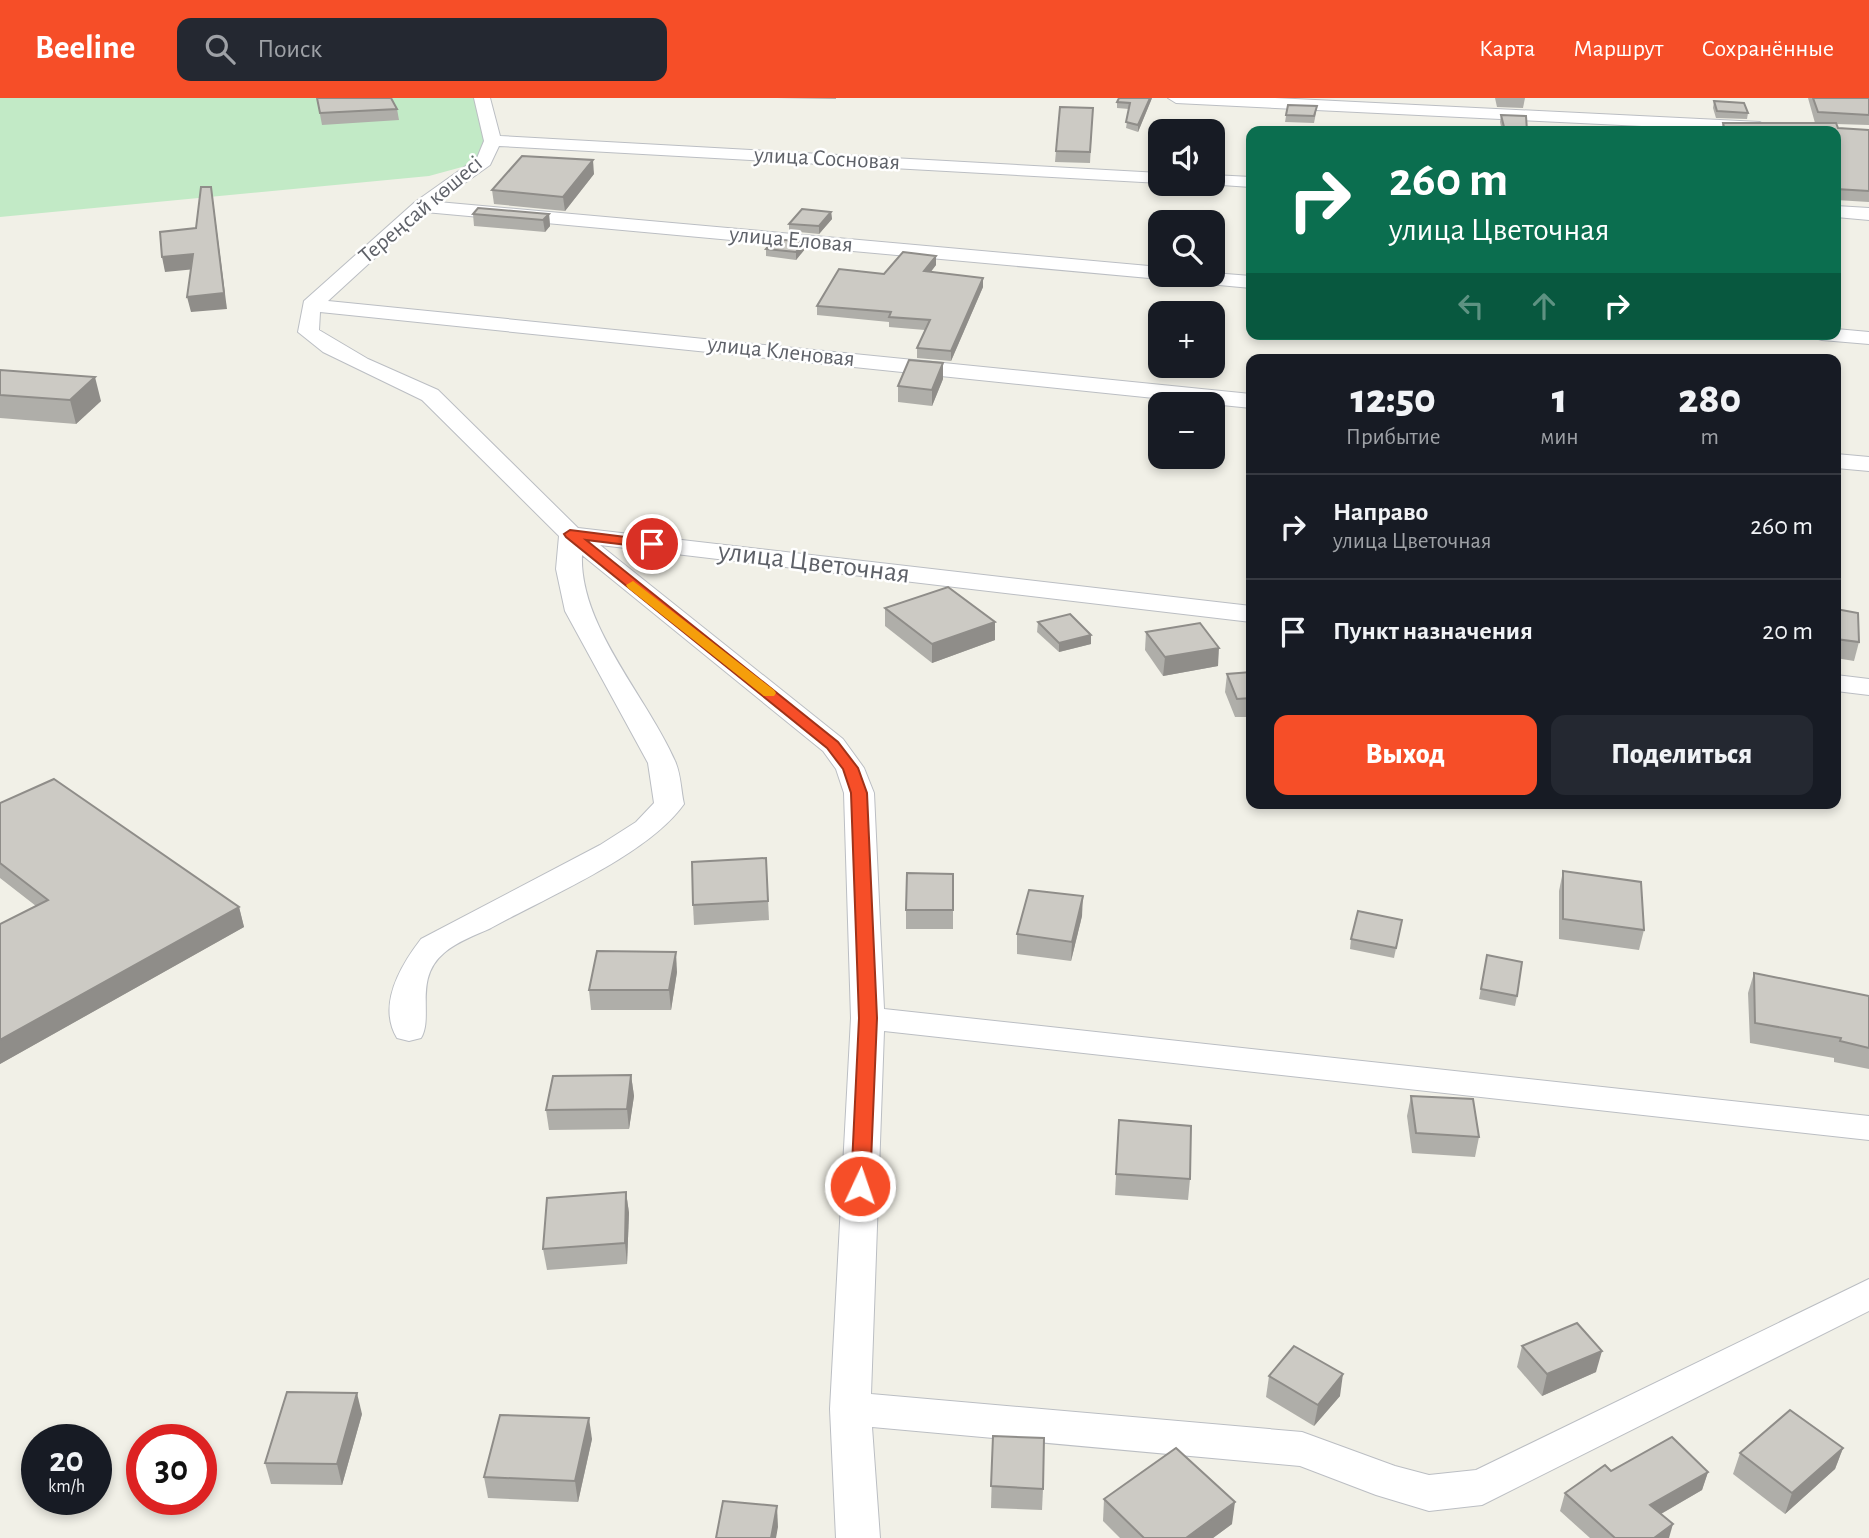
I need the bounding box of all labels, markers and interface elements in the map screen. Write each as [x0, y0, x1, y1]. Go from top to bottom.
search box [177, 18, 667, 81]
icon: search [201, 30, 239, 68]
text: Beeline [35, 32, 135, 65]
text: Поиск [257, 36, 322, 62]
text: Карта [1479, 37, 1535, 61]
text: Маршрут [1573, 37, 1663, 61]
text: Сохранённые [1701, 37, 1834, 61]
map controls [1148, 119, 1225, 469]
button: sound [1148, 119, 1225, 196]
street label: улица Сосновая [752, 144, 901, 174]
street label: Тереңсай көшесі [355, 152, 487, 268]
icon: right [1274, 154, 1365, 245]
text: 260 m [1389, 156, 1508, 205]
button: search [1148, 210, 1225, 287]
text: улица Цветочная [1389, 214, 1610, 246]
street label: улица Еловая [727, 223, 854, 257]
icon: left [1452, 287, 1490, 325]
icon: ahead [1525, 287, 1563, 325]
icon: right [1598, 287, 1636, 325]
button: + [1148, 301, 1225, 378]
street label: улица Кленовая [705, 333, 856, 371]
text: 12:50 [1350, 378, 1436, 420]
text: 1 [1552, 378, 1567, 420]
text: 280 [1678, 378, 1741, 420]
button: − [1148, 392, 1225, 469]
text: Прибытие [1346, 426, 1441, 449]
text: мин [1540, 426, 1579, 449]
text: m [1701, 426, 1719, 449]
text: Направо [1333, 499, 1428, 525]
icon: right [1274, 508, 1312, 546]
text: 260 m [1750, 513, 1813, 539]
pin [622, 514, 682, 574]
icon: arrive [633, 525, 671, 563]
text: улица Цветочная [1333, 530, 1492, 553]
street label: улица Цветочная [716, 537, 911, 589]
icon: arrive [1274, 613, 1312, 651]
text: Пункт назначения [1333, 618, 1533, 644]
text: 20 m [1762, 618, 1813, 644]
button: Выход [1274, 715, 1537, 795]
button: Поделиться [1551, 715, 1813, 795]
position arrow [823, 1149, 897, 1223]
speed limit sign: 30 [126, 1424, 217, 1515]
text: 20 [49, 1443, 84, 1478]
text: km/h [48, 1478, 85, 1496]

